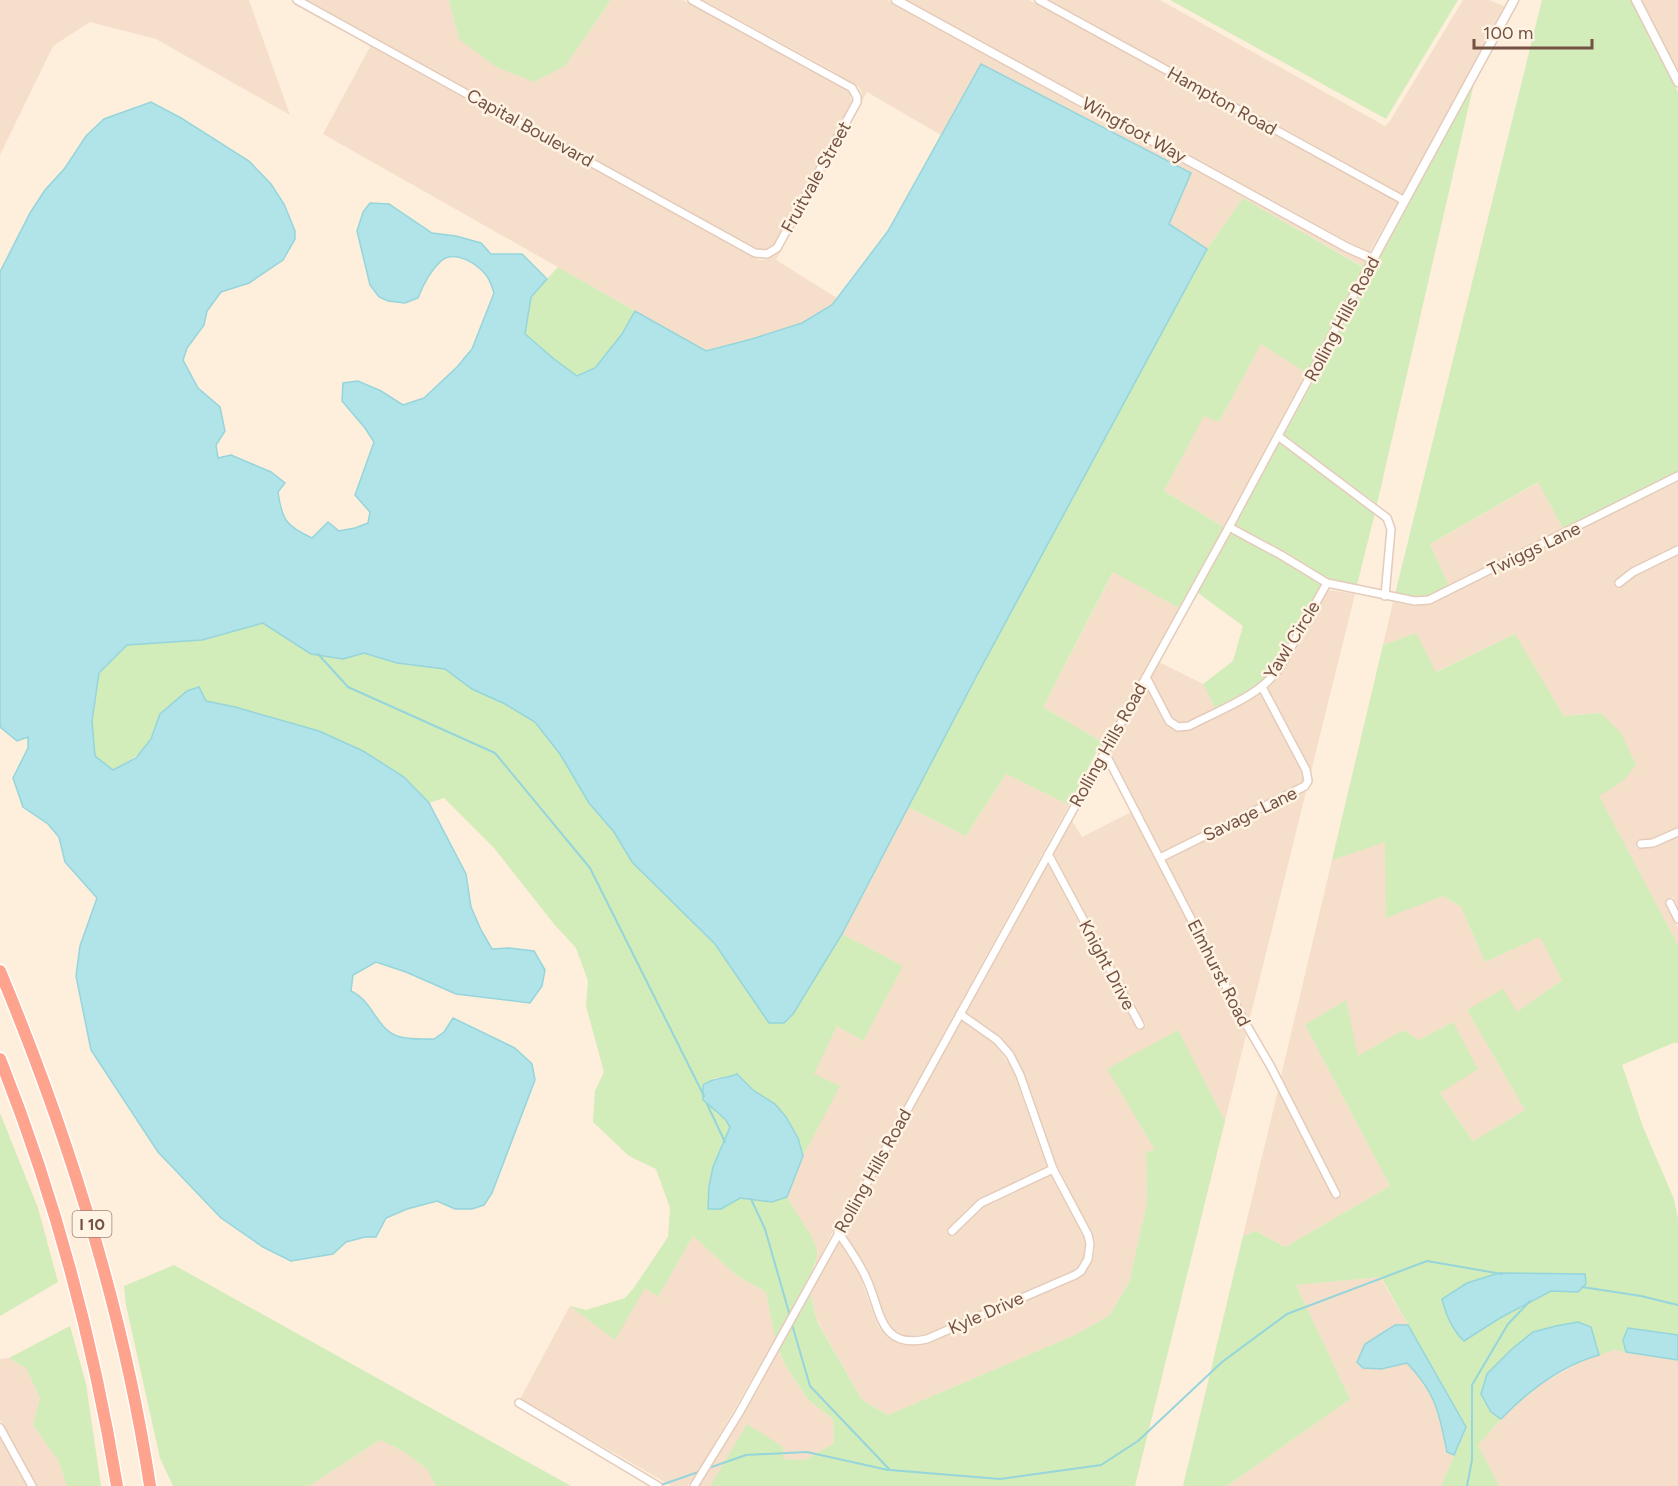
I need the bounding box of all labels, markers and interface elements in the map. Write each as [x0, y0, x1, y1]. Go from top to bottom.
scale bar [1474, 12, 1592, 50]
text: 100 m [1483, 22, 1533, 44]
street label: Hampton Road [1163, 62, 1281, 140]
street label: Capital Boulevard [463, 84, 597, 172]
street label: Wingfoot Way [1078, 92, 1190, 168]
street label: Fruitvale Street [776, 117, 856, 236]
street label: Rolling Hills Road [1300, 253, 1384, 385]
street label: Twiggs Lane [1484, 517, 1584, 581]
street label: Yawl Circle [1259, 597, 1325, 683]
street label: Rolling Hills Road [1065, 679, 1151, 811]
street label: Savage Lane [1199, 782, 1301, 846]
street label: Knight Drive [1074, 916, 1140, 1014]
street label: Elmhurst Road [1183, 916, 1255, 1030]
street label: Rolling Hills Road [830, 1105, 916, 1237]
road number: I 10 [72, 1211, 112, 1237]
street label: Kyle Drive [945, 1287, 1027, 1339]

